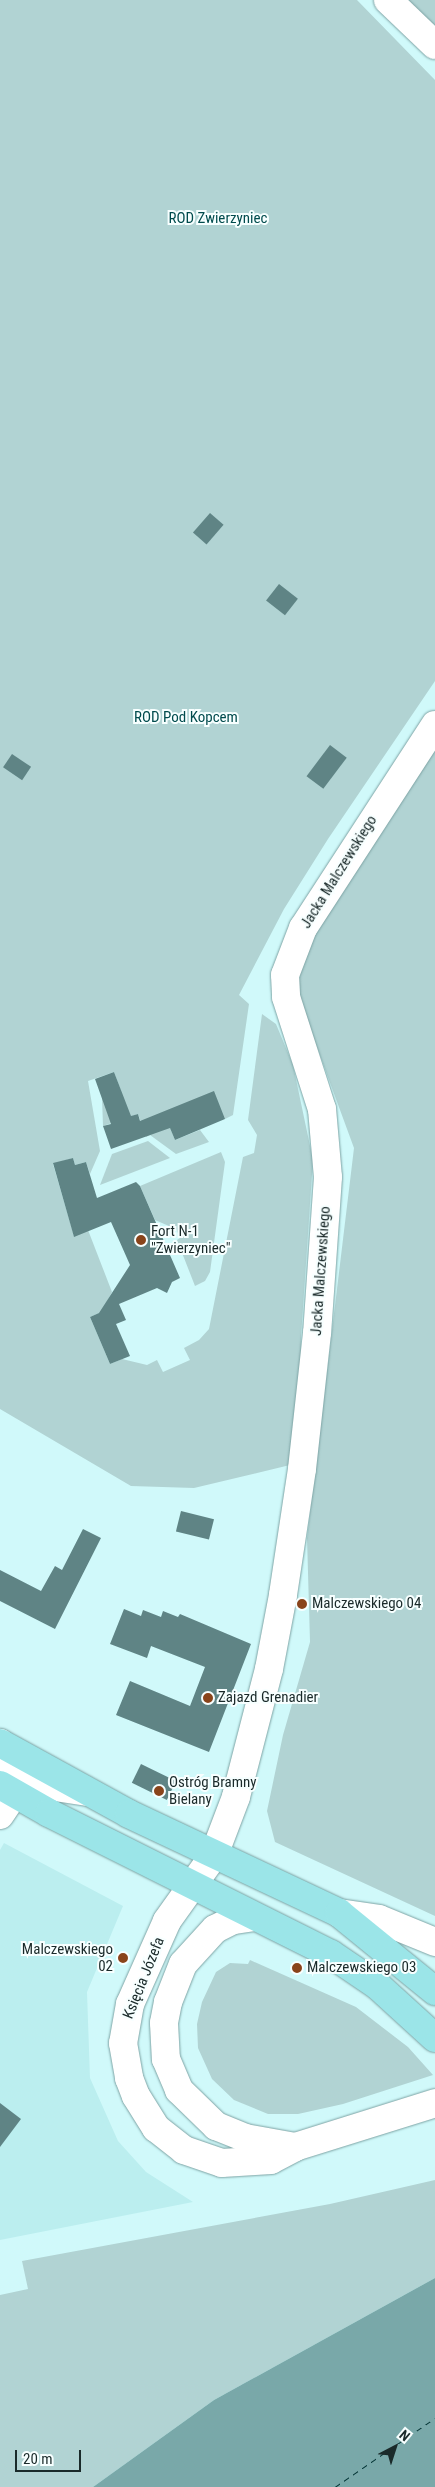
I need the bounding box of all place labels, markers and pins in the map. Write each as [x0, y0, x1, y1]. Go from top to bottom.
place label: Fort N-1 "Zwierzyniec" [151, 1222, 230, 1257]
marker: Fort N-1 "Zwierzyniec" [135, 1234, 147, 1246]
place label: Malczewskiego 04 [312, 1595, 421, 1613]
marker: Malczewskiego 04 [296, 1598, 308, 1610]
place label: Zajazd Grenadier [218, 1689, 318, 1707]
marker: Zajazd Grenadier [202, 1692, 214, 1704]
place label: Ostróg Bramny Bielany [169, 1773, 257, 1808]
marker: Ostróg Bramny Bielany [153, 1785, 165, 1797]
place label: Malczewskiego 02 [22, 1940, 113, 1975]
marker: Malczewskiego 02 [117, 1952, 129, 1964]
place label: Malczewskiego 03 [307, 1959, 416, 1977]
marker: Malczewskiego 03 [291, 1962, 303, 1974]

